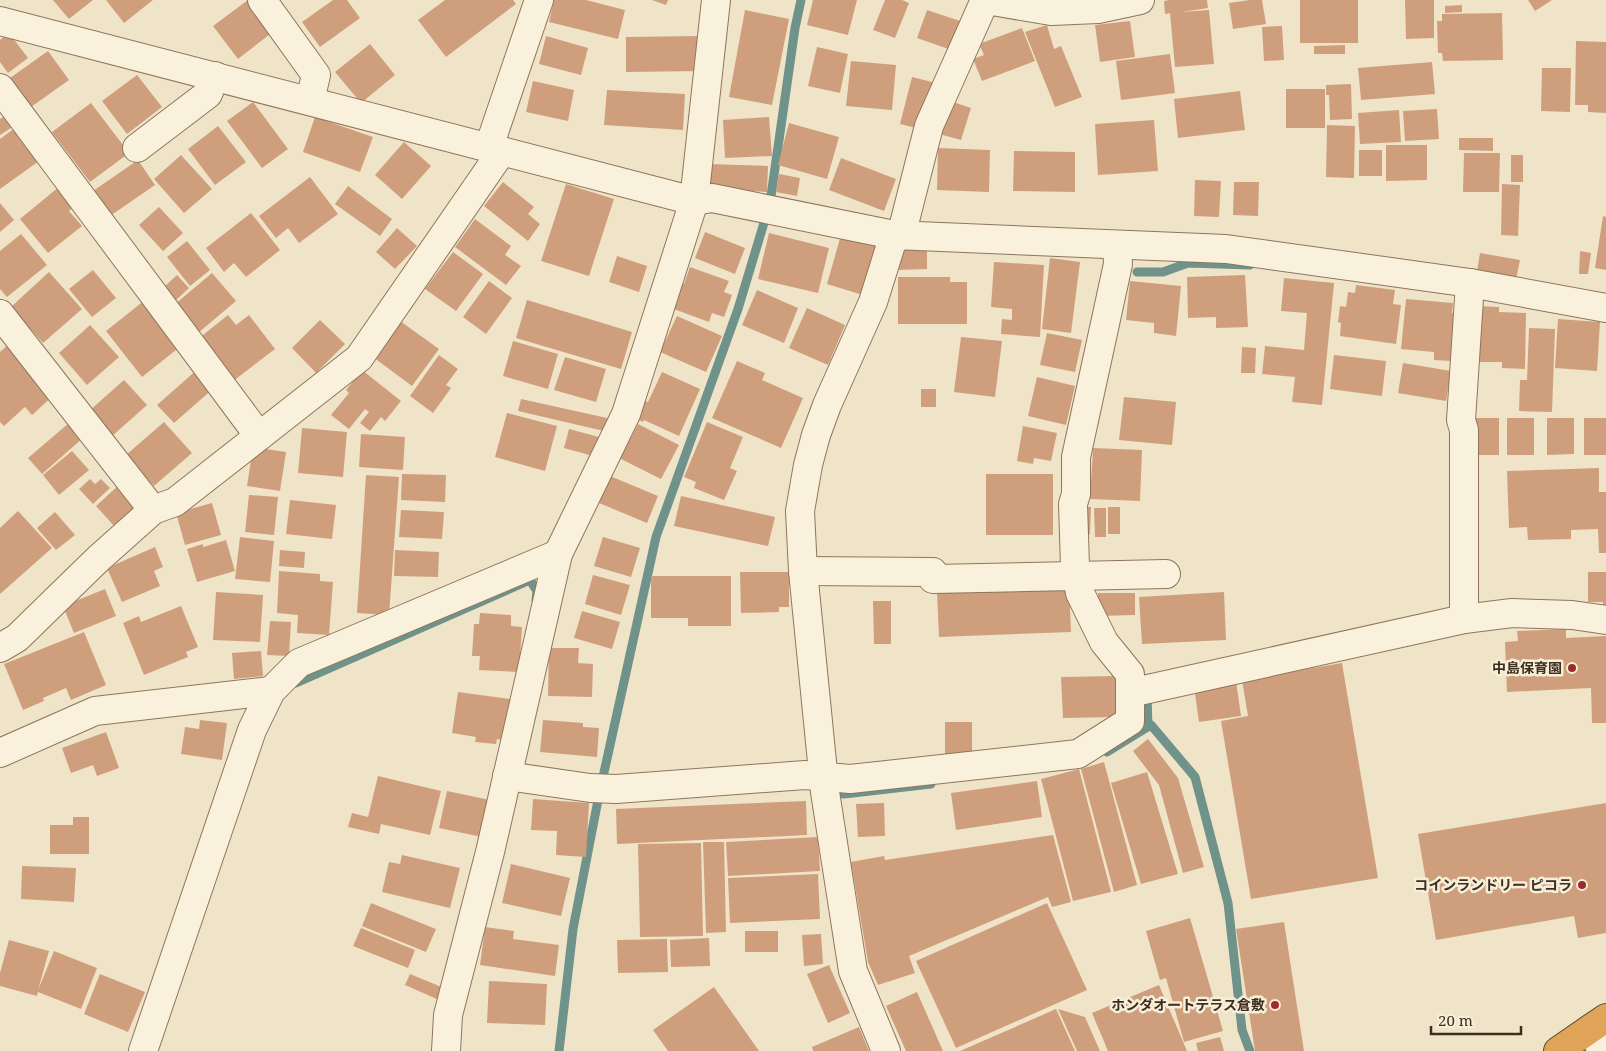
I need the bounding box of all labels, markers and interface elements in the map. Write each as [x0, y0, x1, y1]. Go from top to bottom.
place label: 中島保育園 [1492, 658, 1562, 677]
marker: 中島保育園 [1566, 662, 1578, 674]
place label: コインランドリー ピコラ [1414, 875, 1572, 894]
marker: コインランドリー ピコラ [1576, 879, 1588, 891]
place label: ホンダオートテラス倉敷 [1111, 995, 1265, 1014]
marker: ホンダオートテラス倉敷 [1269, 999, 1281, 1011]
scale bar [1431, 1004, 1521, 1036]
text: 20 m [1438, 1010, 1473, 1030]

